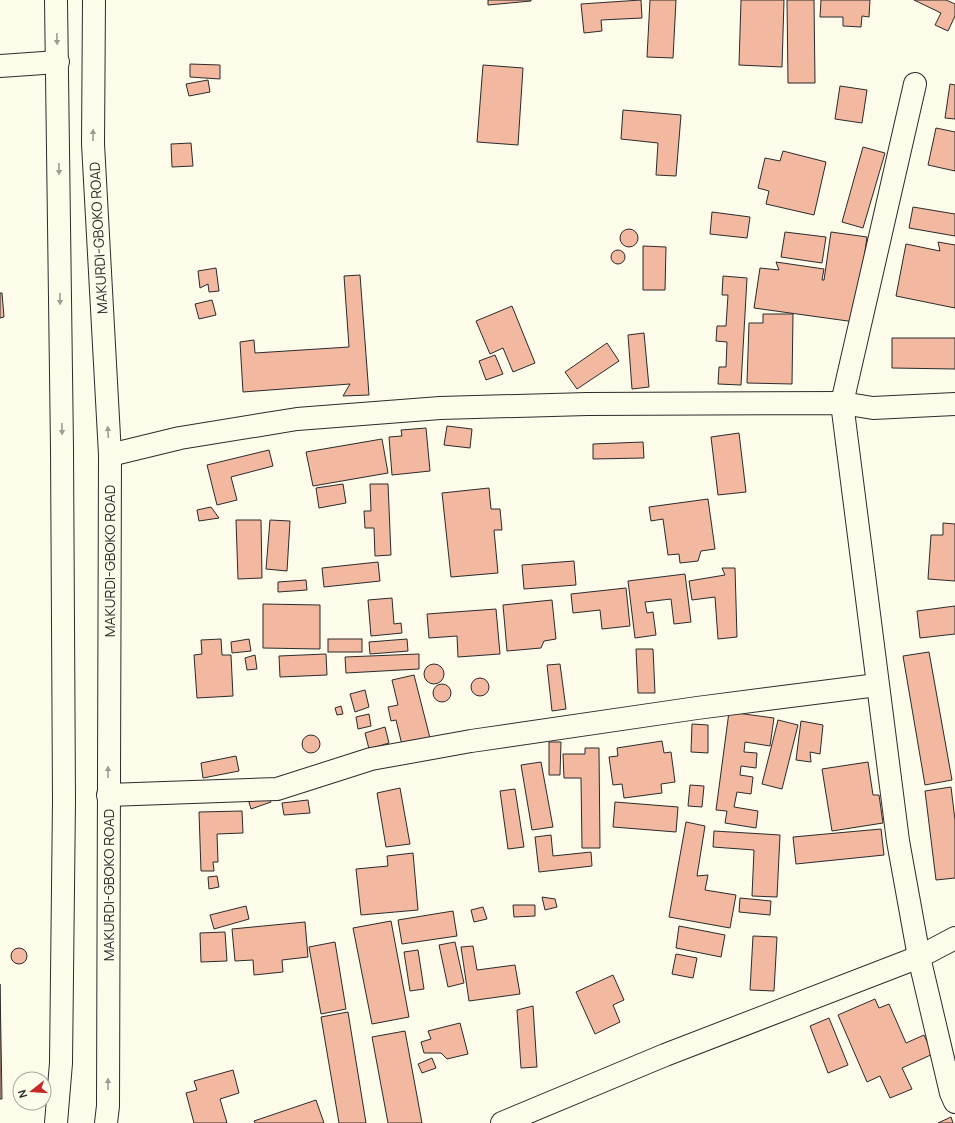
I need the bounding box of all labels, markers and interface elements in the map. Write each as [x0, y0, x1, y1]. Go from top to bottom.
one-way arrow [54, 33, 61, 45]
one-way arrow [90, 128, 96, 141]
street label: MAKURDI-GBOKO ROAD [85, 161, 111, 315]
one-way arrow [56, 163, 62, 176]
one-way arrow [57, 293, 63, 306]
one-way arrow [59, 423, 65, 436]
one-way arrow [105, 426, 112, 438]
street label: MAKURDI-GBOKO ROAD [100, 485, 119, 637]
one-way arrow [105, 765, 111, 778]
street label: MAKURDI-GBOKO ROAD [99, 809, 118, 961]
north arrow [12, 1071, 52, 1111]
one-way arrow [105, 1077, 111, 1090]
text: N [14, 1088, 30, 1100]

